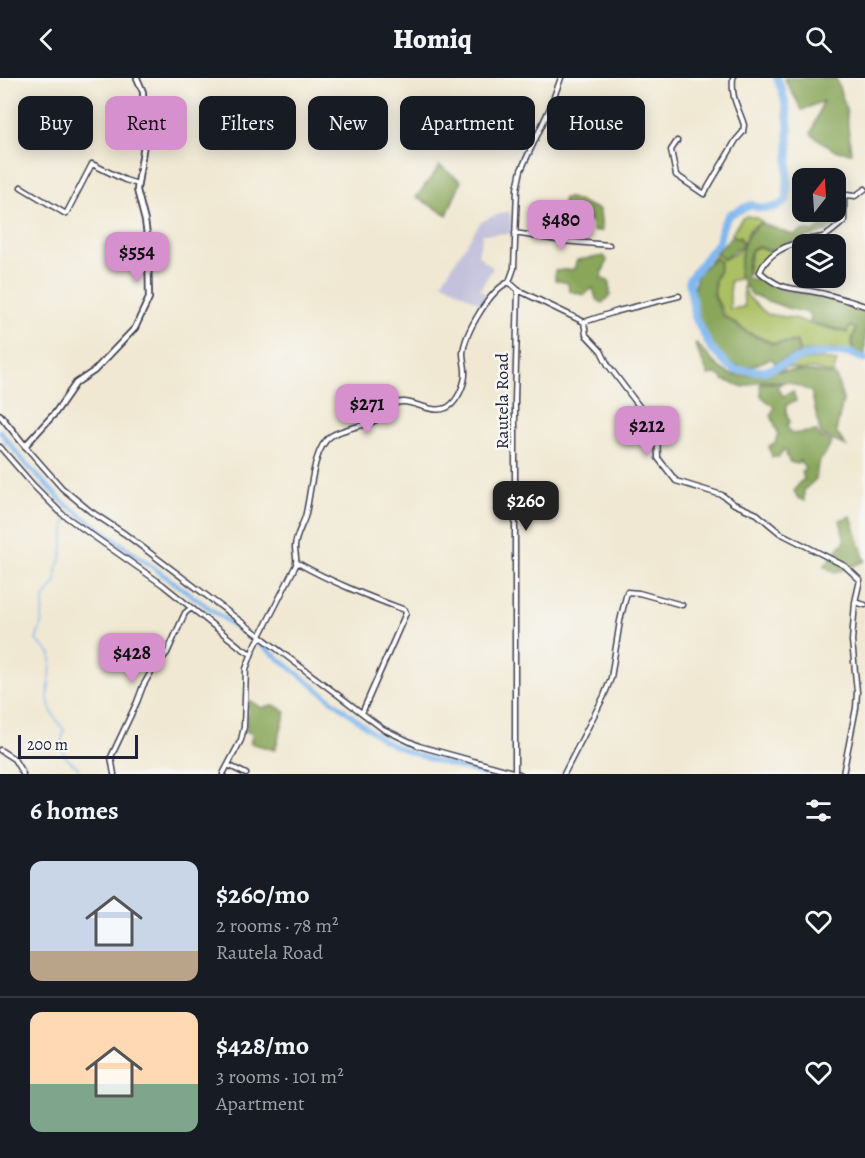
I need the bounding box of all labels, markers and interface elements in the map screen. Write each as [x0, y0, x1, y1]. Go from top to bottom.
text: Homiq [393, 21, 472, 57]
icon: back [30, 23, 63, 56]
icon: search [802, 23, 835, 56]
chip: Buy [18, 96, 93, 150]
chip: Rent [105, 96, 187, 150]
chip: Filters [199, 96, 296, 150]
chip: New [308, 96, 388, 150]
chip: Apartment [400, 96, 535, 150]
chip: House [547, 96, 645, 150]
north arrow [792, 168, 846, 222]
map controls [792, 168, 846, 288]
pin: $480 [525, 200, 597, 251]
text: $480 [542, 206, 580, 233]
pin: $554 [101, 232, 173, 283]
button: layers [792, 234, 846, 288]
text: $554 [119, 238, 155, 265]
street label: Rautela Road [490, 352, 514, 449]
pin: $271 [331, 384, 403, 435]
text: $271 [350, 390, 384, 417]
pin: $212 [611, 406, 683, 457]
text: $212 [629, 412, 665, 439]
pin: $260 [490, 481, 562, 532]
text: $260 [507, 487, 545, 514]
pin: $428 [96, 633, 168, 684]
text: $428 [113, 639, 151, 666]
scale bar [18, 732, 138, 760]
text: 200 m [27, 734, 68, 756]
text: 6 homes [30, 793, 119, 828]
icon: filters [802, 794, 835, 827]
text: $260/mo [216, 877, 310, 912]
icon: home [78, 885, 150, 957]
icon: heart [802, 905, 835, 938]
text: 2 rooms · 78 m² [216, 912, 339, 939]
text: Rautela Road [216, 939, 323, 966]
text: $428/mo [216, 1028, 309, 1063]
icon: home [78, 1036, 150, 1108]
icon: heart [802, 1056, 835, 1089]
text: 3 rooms · 101 m² [216, 1063, 344, 1090]
text: Apartment [216, 1090, 305, 1117]

